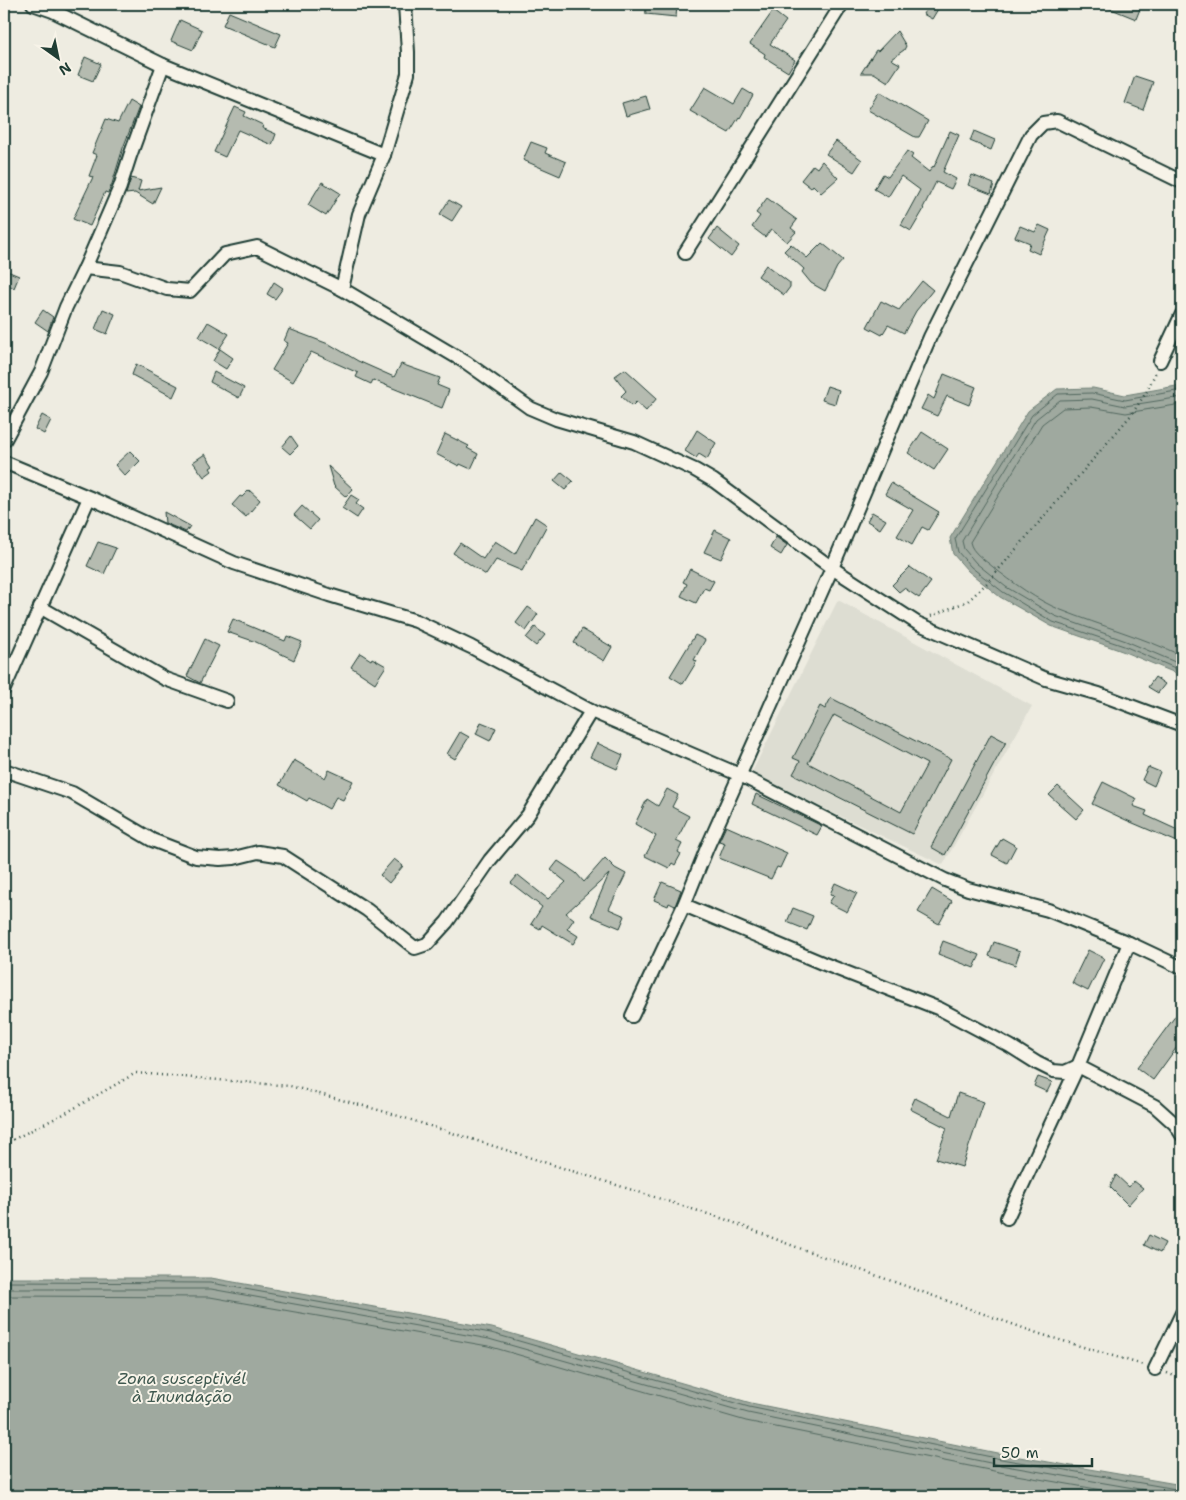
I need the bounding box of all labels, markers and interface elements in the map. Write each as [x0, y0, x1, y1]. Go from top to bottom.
north arrow [32, 32, 82, 82]
text: N [56, 58, 75, 79]
water label: Zona susceptivél à Inundação [118, 1368, 246, 1407]
scale bar [994, 1435, 1091, 1467]
text: 50 m [1001, 1443, 1039, 1463]

